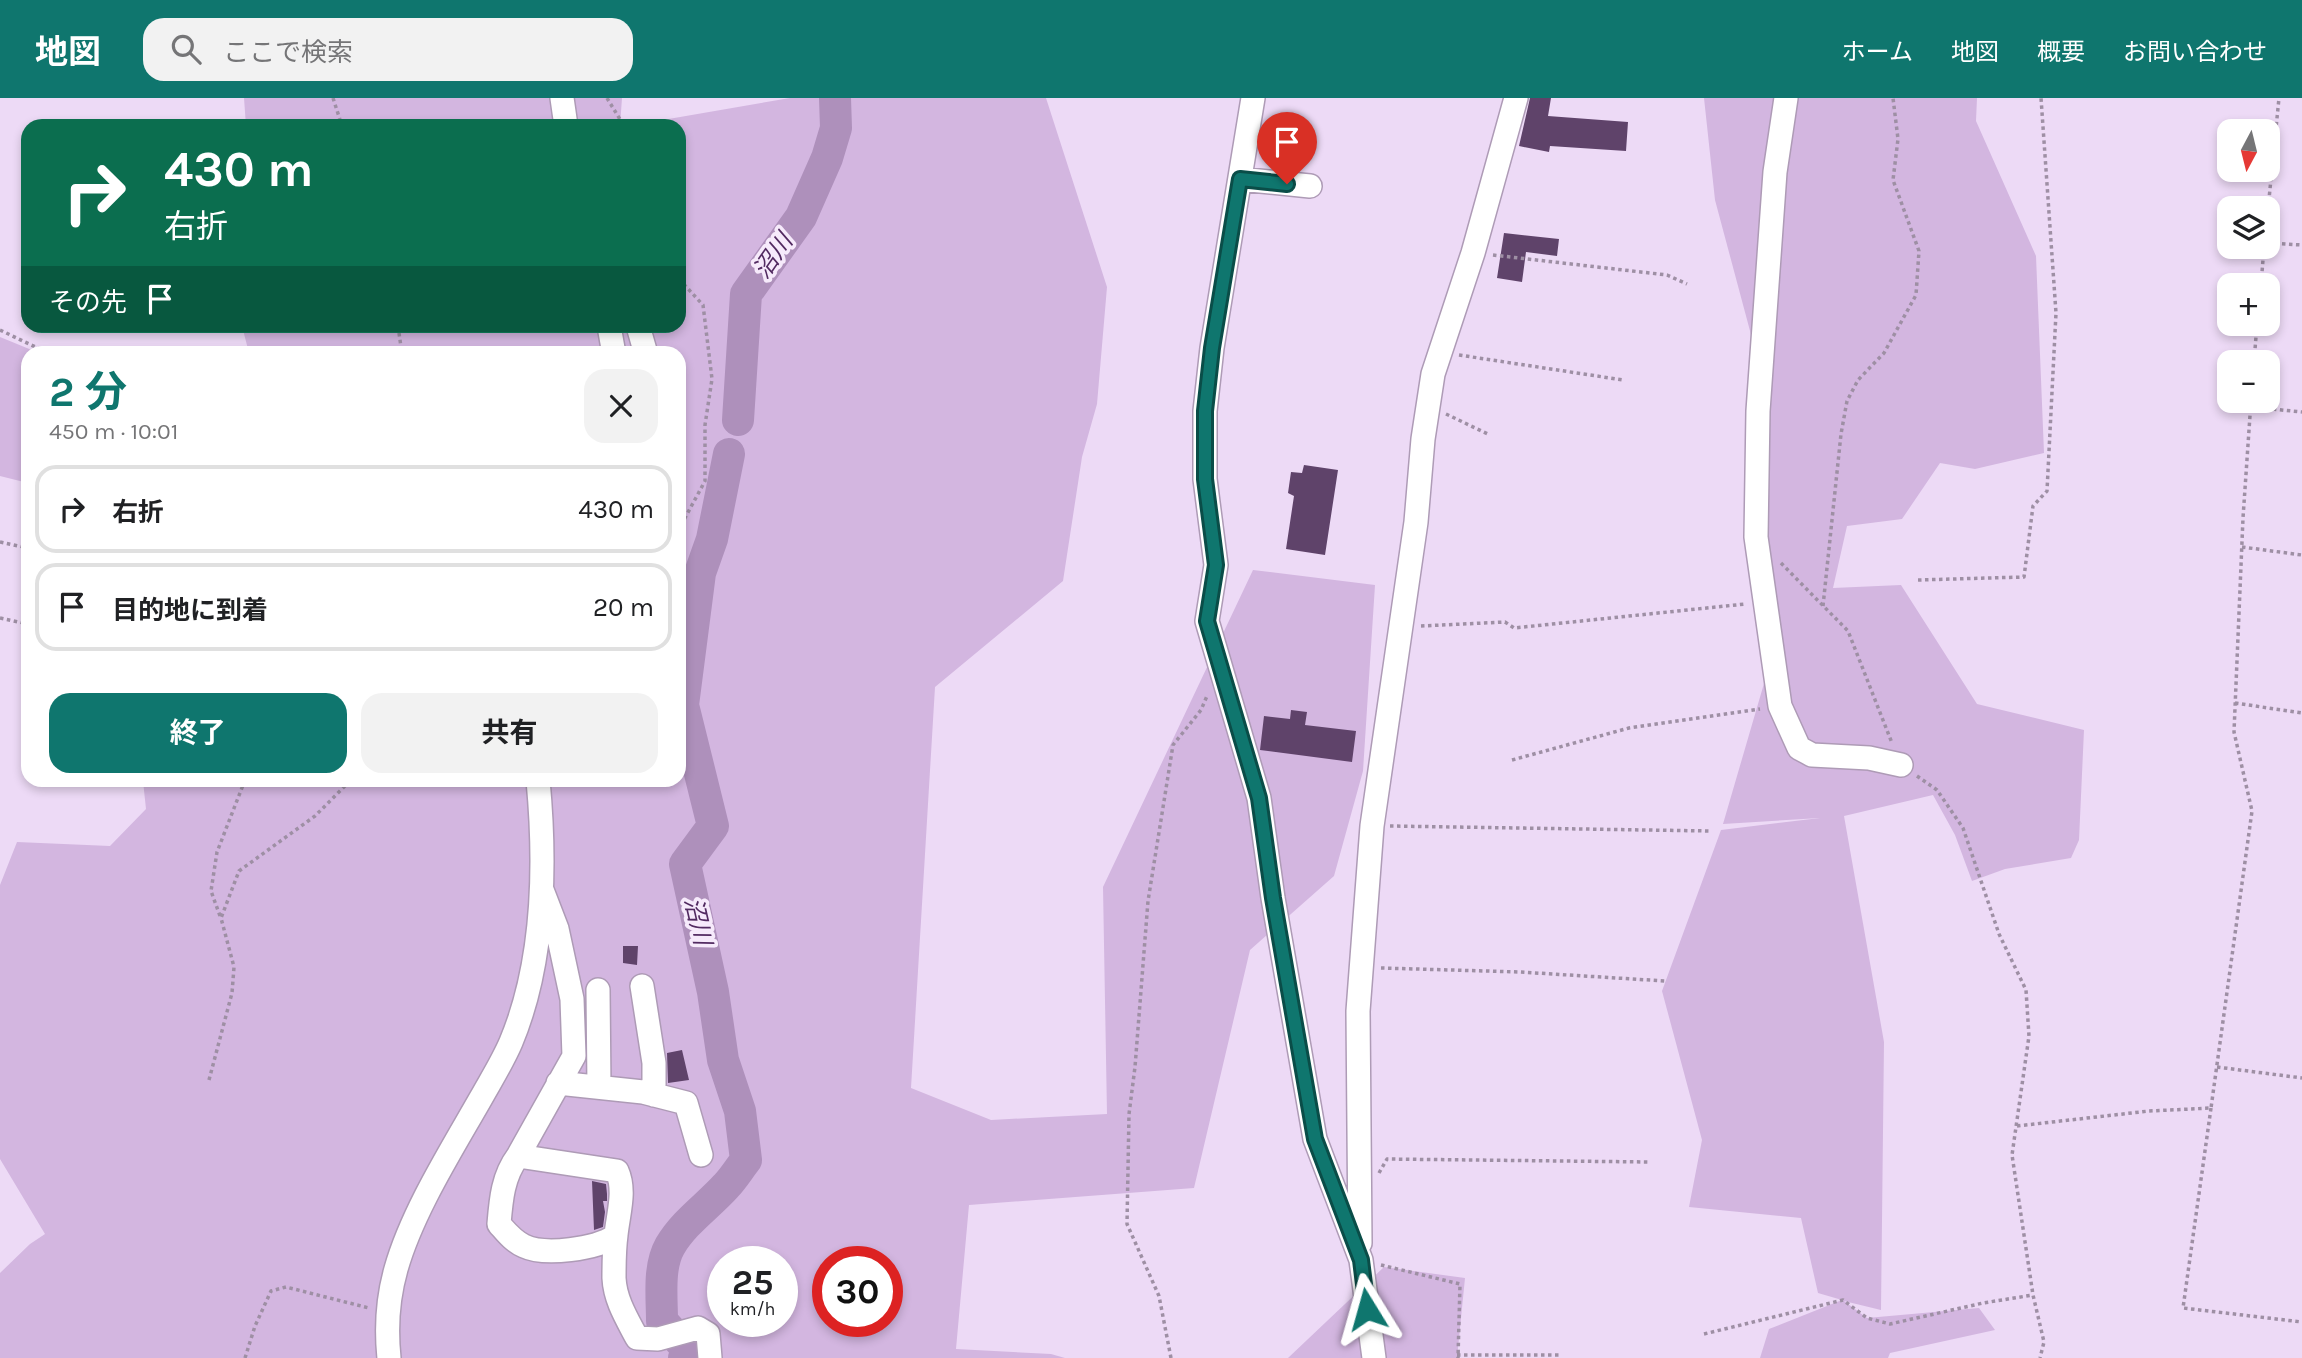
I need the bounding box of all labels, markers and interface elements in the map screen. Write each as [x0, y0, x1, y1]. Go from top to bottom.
search box [143, 18, 633, 81]
icon: search [167, 30, 205, 68]
text: 地図 [35, 33, 101, 71]
text: ここで検索 [223, 37, 353, 68]
text: ホーム [1842, 38, 1913, 66]
text: 地図 [1951, 38, 1999, 66]
text: 概要 [2037, 38, 2085, 66]
text: お問い合わせ [2123, 38, 2267, 66]
pin [1257, 112, 1317, 184]
north arrow [2217, 119, 2280, 182]
map controls [2217, 119, 2280, 413]
icon: arrive [1268, 123, 1306, 161]
text: 430 m [164, 141, 314, 198]
icon: right [49, 147, 140, 238]
button: layers [2217, 196, 2280, 259]
text: 右折 [164, 208, 228, 245]
water label: 沼川 [748, 226, 800, 284]
button: + [2217, 273, 2280, 336]
icon: arrive [141, 280, 179, 318]
text: その先 [49, 287, 127, 318]
button: − [2217, 350, 2280, 413]
text: 2 分 [49, 367, 127, 417]
button: close [584, 369, 658, 443]
text: 450 m · 10:01 [49, 418, 178, 445]
icon: right [53, 490, 91, 528]
text: 430 m [578, 494, 654, 525]
text: 右折 [112, 497, 164, 528]
icon: arrive [53, 588, 91, 626]
text: 20 m [593, 592, 654, 623]
text: 目的地に到着 [112, 595, 268, 626]
button: 終了 [49, 693, 347, 773]
button: 共有 [361, 693, 658, 773]
water label: 沼川 [679, 894, 718, 950]
speed limit sign: 30 [812, 1246, 903, 1337]
text: 25 [732, 1262, 773, 1303]
position arrow [1330, 1272, 1404, 1346]
text: km/h [730, 1298, 775, 1320]

